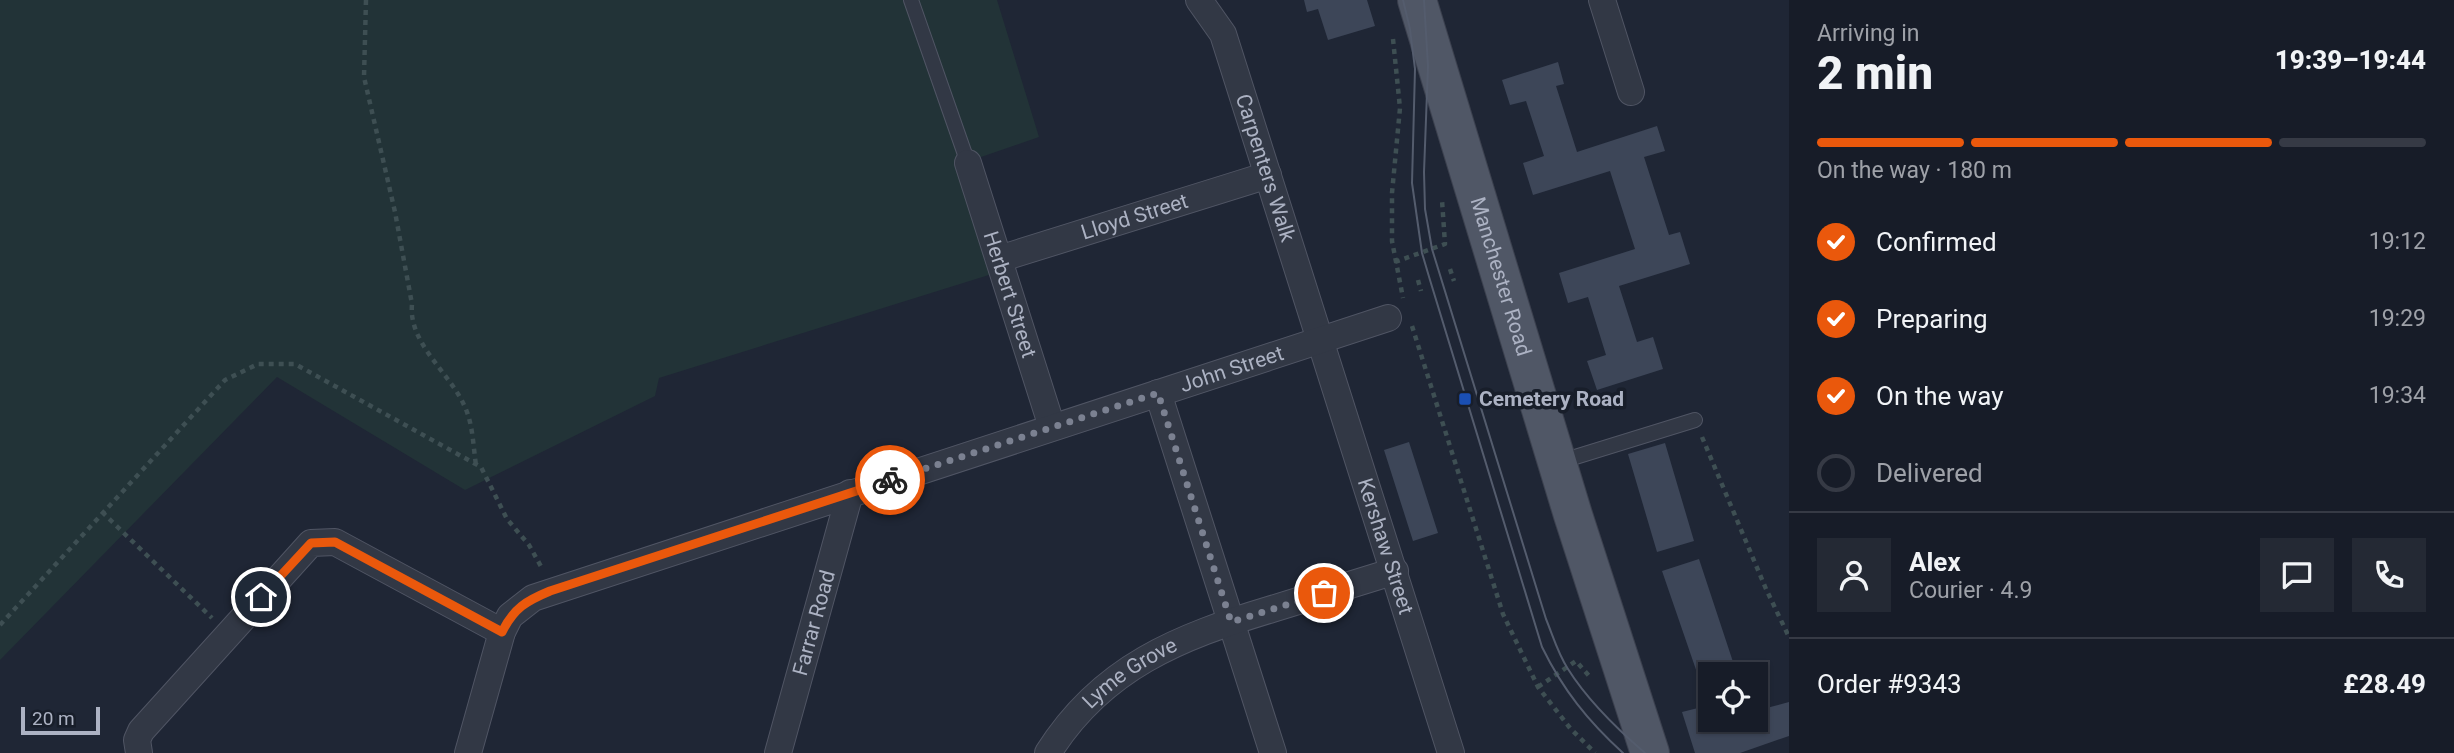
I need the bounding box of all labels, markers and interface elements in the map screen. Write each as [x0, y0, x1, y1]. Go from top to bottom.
text: Arriving in [1817, 20, 1920, 47]
text: 19:39–19:44 [2275, 45, 2426, 75]
text: 2 min [1817, 46, 1933, 100]
street label: Carpenters Walk [1231, 91, 1300, 245]
text: On the way · 180 m [1817, 157, 2012, 184]
street label: Lloyd Street [1078, 189, 1191, 245]
street label: Manchester Road [1465, 194, 1536, 359]
icon: check [1817, 223, 1855, 261]
text: Confirmed [1876, 227, 1997, 257]
street label: Herbert Street [978, 228, 1041, 361]
text: 19:12 [2369, 228, 2426, 255]
icon: check [1817, 300, 1855, 338]
text: Preparing [1876, 304, 1988, 334]
text: 19:29 [2369, 305, 2426, 332]
street label: John Street [1177, 341, 1287, 397]
icon: check [1817, 377, 1855, 415]
text: On the way [1876, 381, 2004, 411]
text: 19:34 [2369, 382, 2426, 409]
place label: Cemetery Road [1479, 387, 1624, 411]
marker: Cemetery Road [1457, 391, 1473, 407]
courier [855, 445, 925, 515]
text: Delivered [1876, 458, 1983, 488]
icon: bike [871, 461, 909, 499]
street label: Kershaw Street [1353, 475, 1418, 617]
button: person [1817, 538, 1891, 612]
button: chat [2260, 538, 2334, 612]
button: phone [2352, 538, 2426, 612]
text: Alex [1909, 547, 1961, 577]
pin [1294, 563, 1354, 623]
pin [231, 567, 291, 627]
street label: Farrar Road [788, 567, 840, 678]
icon: bag [1305, 574, 1343, 612]
text: Courier · 4.9 [1909, 577, 2032, 604]
icon: home [242, 578, 280, 616]
street label: Lyme Grove [1078, 633, 1181, 713]
map controls [1698, 662, 1768, 732]
button: locate [1698, 662, 1768, 732]
text: Order #9343 [1817, 669, 1962, 699]
text: £28.49 [2343, 669, 2426, 699]
scale bar [21, 704, 100, 736]
text: 20 m [32, 707, 75, 730]

